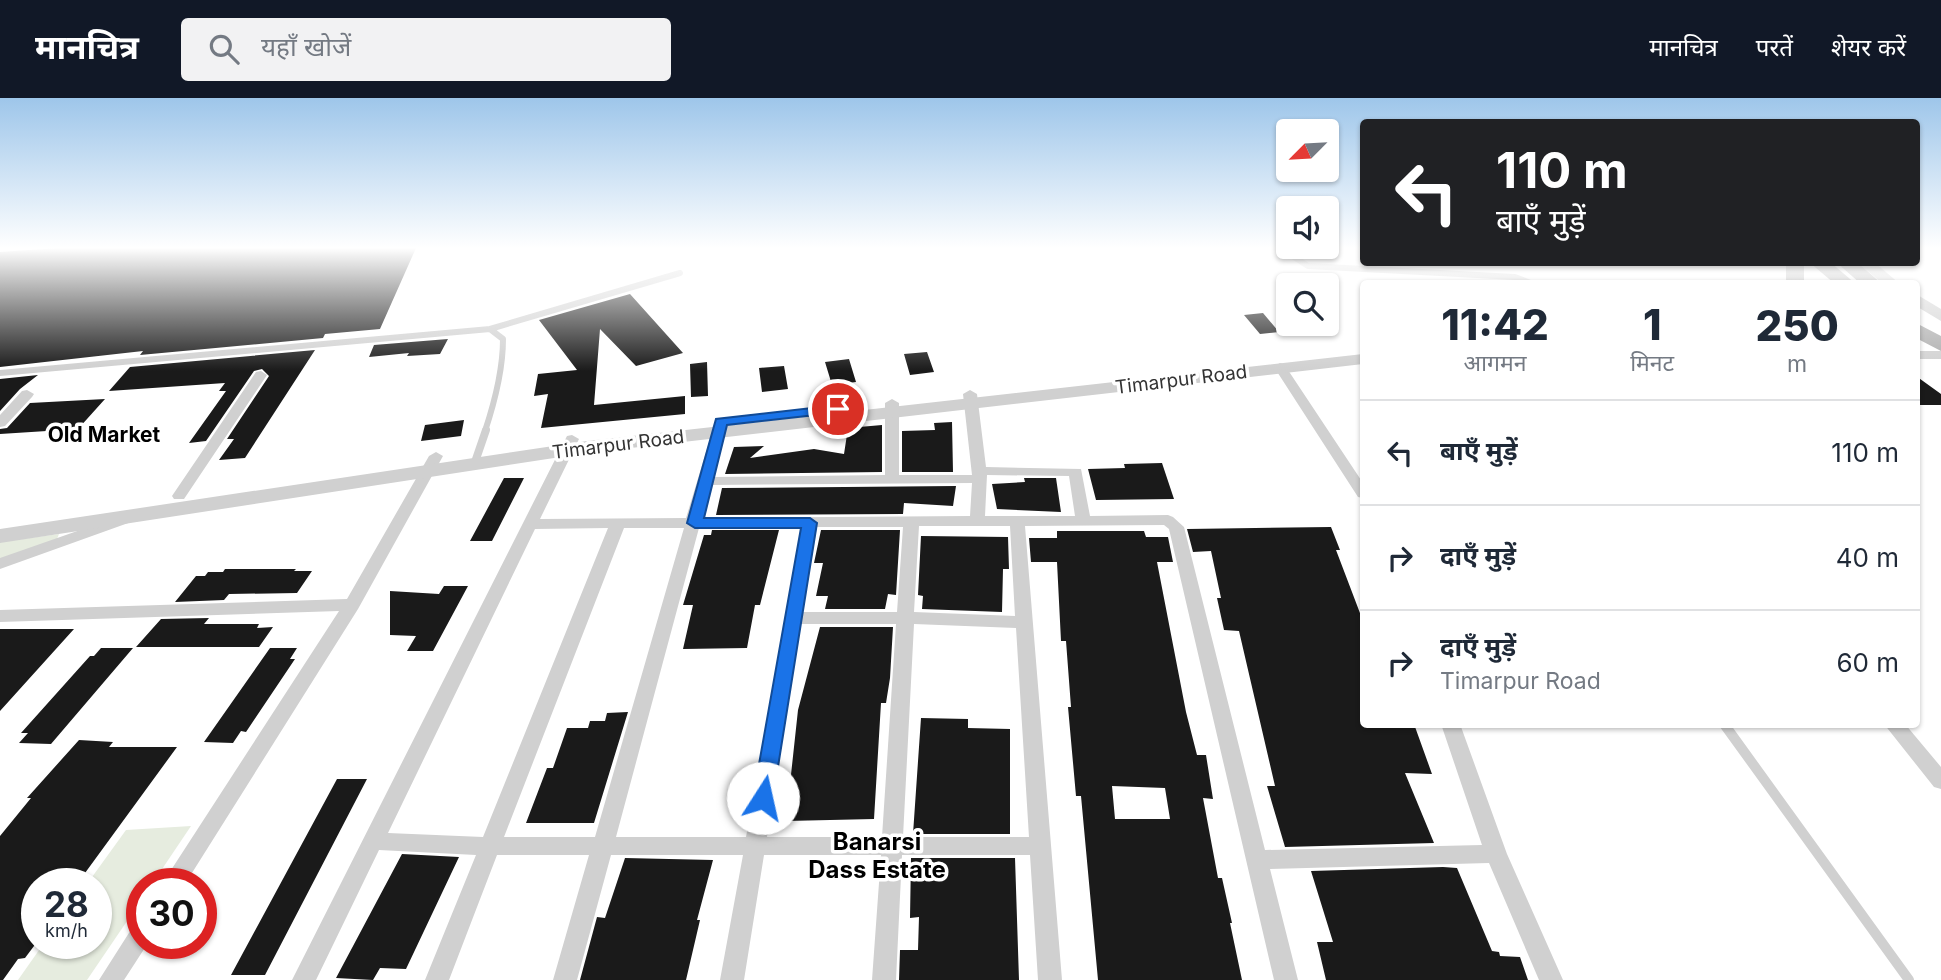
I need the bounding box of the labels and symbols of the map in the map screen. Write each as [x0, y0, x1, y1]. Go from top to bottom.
north arrow [1276, 119, 1339, 182]
street label: Timarpur Road [1114, 360, 1248, 399]
pin [808, 379, 868, 439]
district label: Old Market [48, 422, 161, 447]
street label: Timarpur Road [551, 425, 685, 464]
position arrow [726, 761, 800, 835]
district label: Banarsi Dass Estate [808, 827, 946, 884]
speed limit sign: 30 [126, 868, 217, 959]

